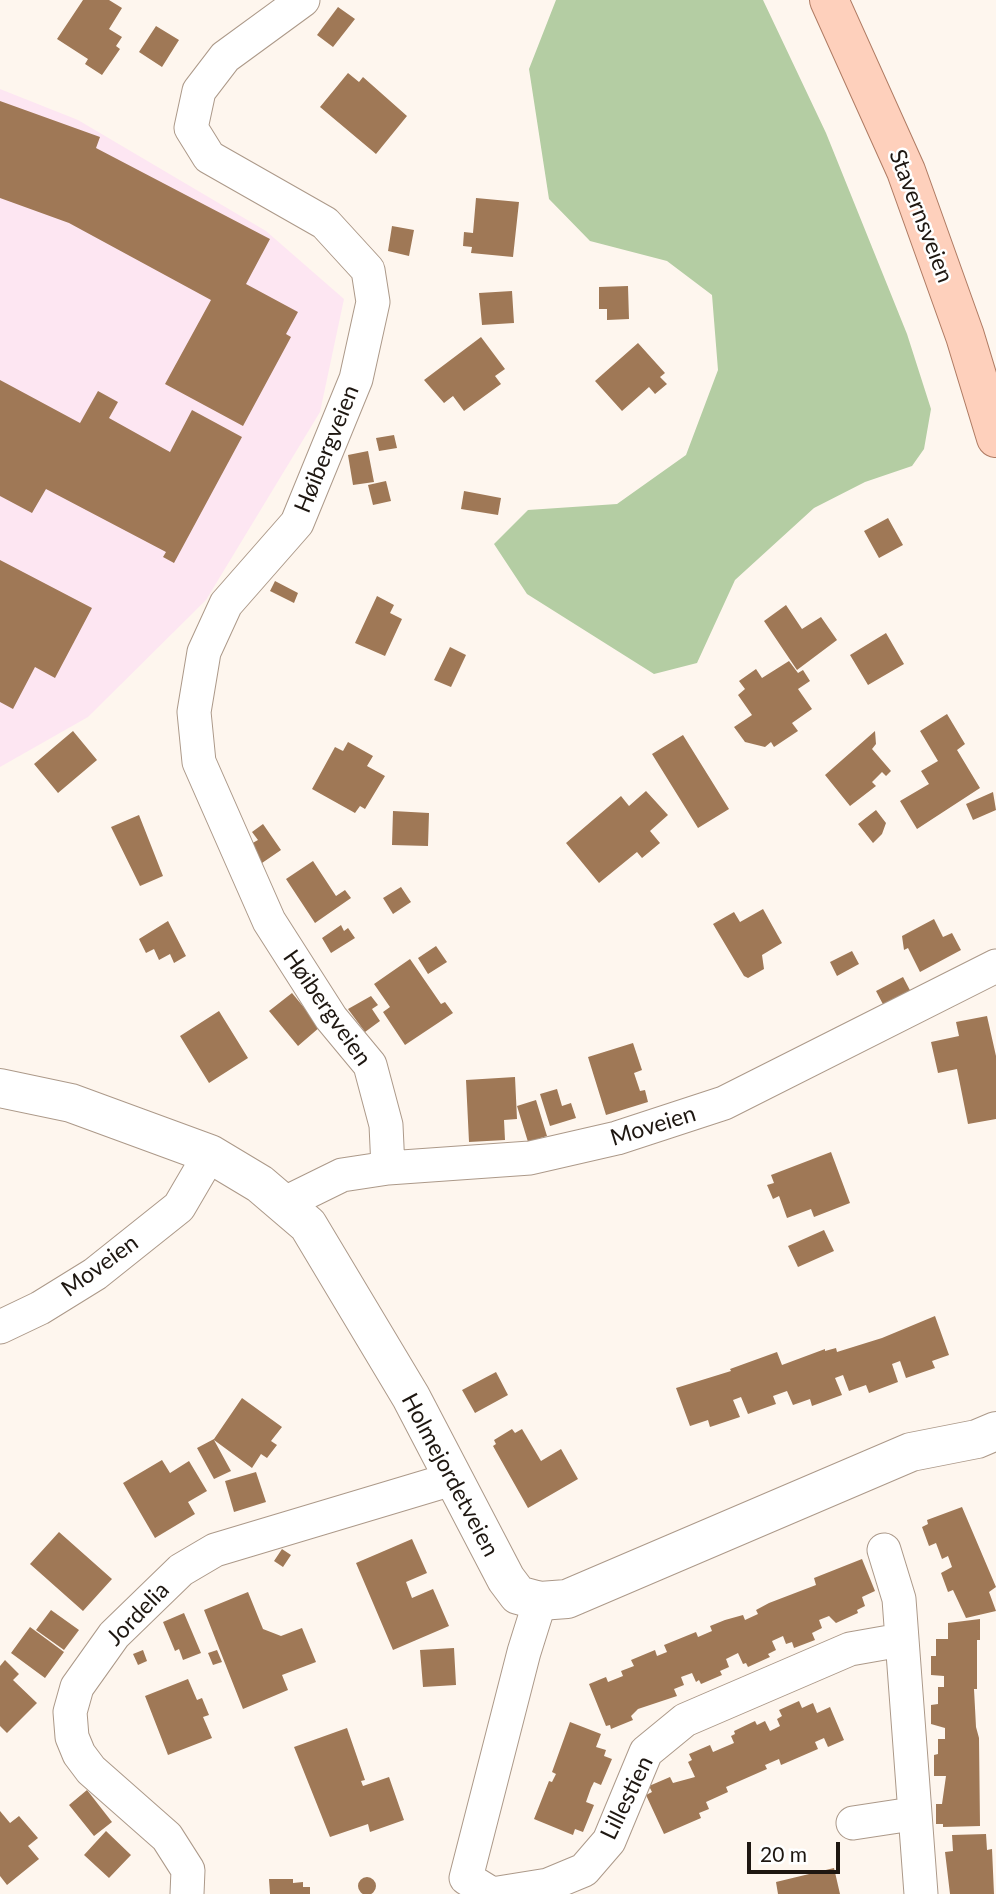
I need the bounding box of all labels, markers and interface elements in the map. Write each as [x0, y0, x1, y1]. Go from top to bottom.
street label: Stavernsveien [883, 146, 959, 286]
street label: Høibergveien [289, 381, 365, 517]
street label: Høibergveien [277, 945, 377, 1071]
street label: Moveien [607, 1100, 699, 1152]
street label: Moveien [56, 1229, 144, 1303]
street label: Holmejordetveien [395, 1389, 505, 1561]
street label: Jordelia [101, 1576, 175, 1652]
street label: Lillestien [595, 1752, 659, 1844]
scale bar [751, 1828, 844, 1872]
text: 20 m [760, 1841, 807, 1866]

